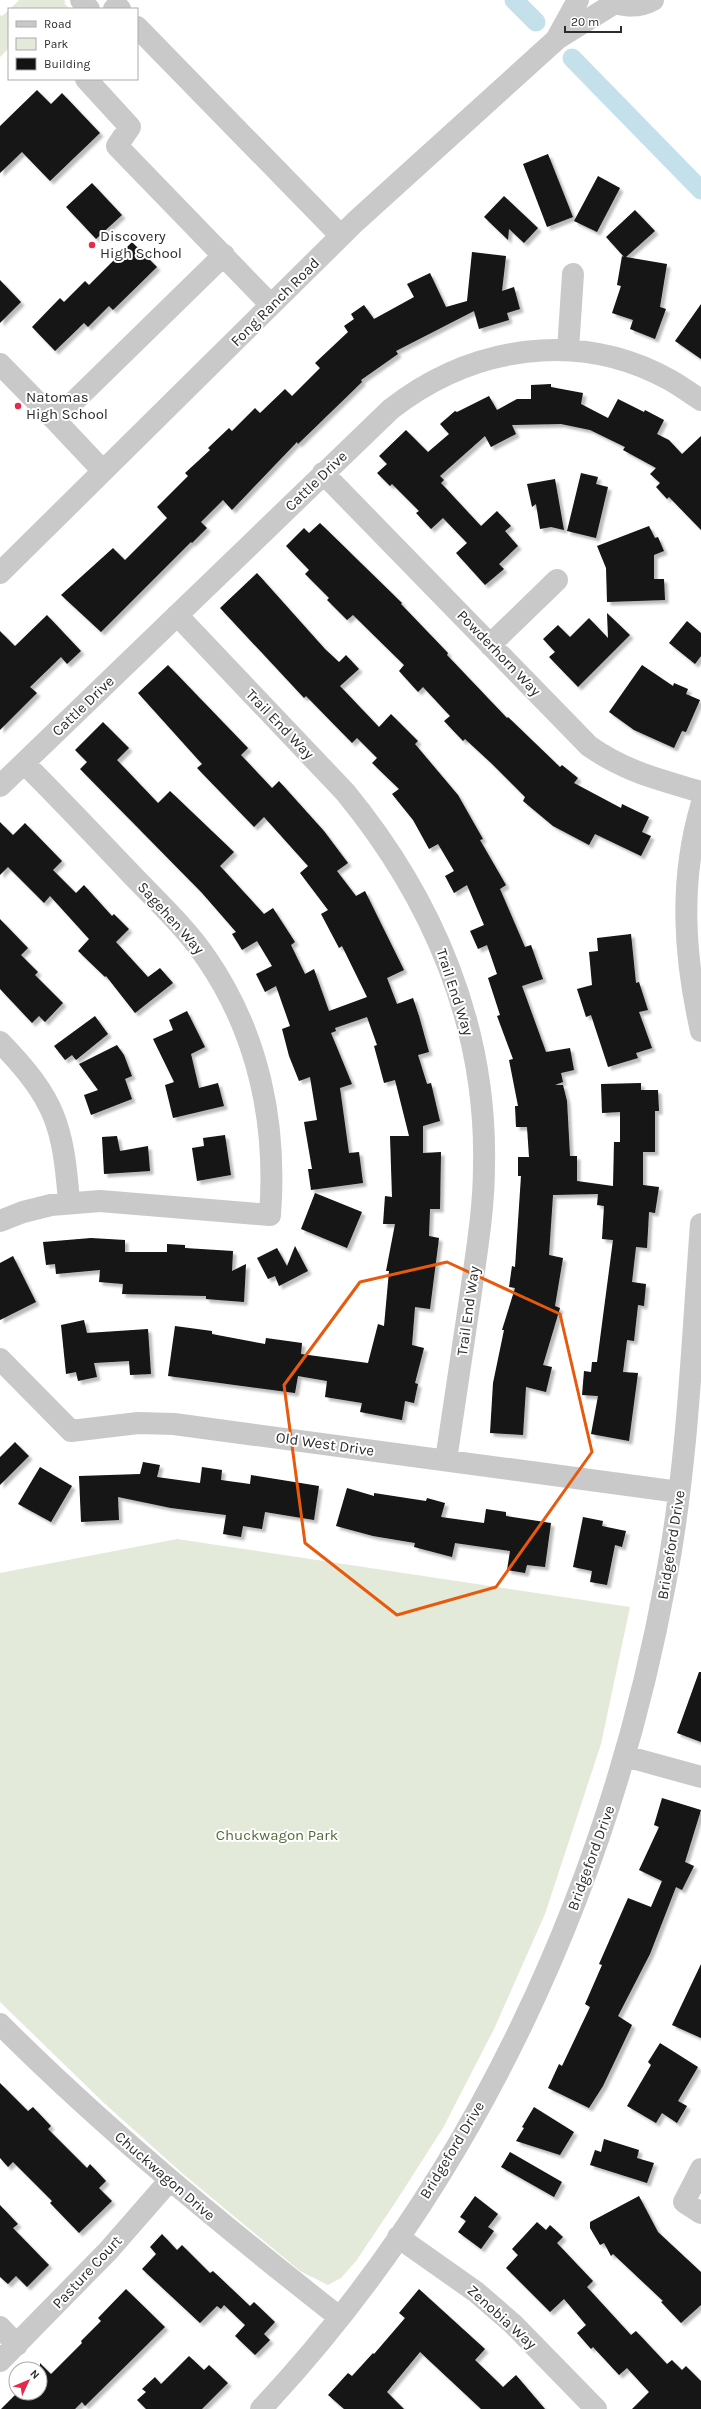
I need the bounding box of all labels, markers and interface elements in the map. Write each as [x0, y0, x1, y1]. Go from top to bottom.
legend [8, 8, 138, 80]
scale bar [565, 8, 621, 34]
text: 20 m [571, 15, 599, 29]
text: Road [44, 17, 72, 31]
text: Park [44, 37, 69, 51]
text: Building [44, 57, 91, 71]
place label: Discovery High School [100, 227, 182, 262]
marker: Discovery High School [87, 240, 97, 250]
street label: Fong Ranch Road [227, 254, 323, 350]
place label: Natomas High School [26, 388, 108, 423]
marker: Natomas High School [13, 401, 23, 411]
street label: Cattle Drive [281, 447, 351, 515]
street label: Powderhorn Way [453, 606, 545, 700]
street label: Cattle Drive [48, 672, 118, 740]
street label: Trail End Way [242, 685, 318, 763]
street label: Sagehen Way [134, 878, 208, 958]
street label: Trail End Way [432, 946, 478, 1038]
street label: Trail End Way [453, 1265, 483, 1357]
street label: Old West Drive [275, 1428, 375, 1460]
street label: Bridgeford Drive [653, 1489, 689, 1601]
street label: Bridgeford Drive [564, 1803, 618, 1913]
park label: Chuckwagon Park [216, 1826, 338, 1844]
street label: Bridgeford Drive [416, 2098, 488, 2202]
street label: Chuckwagon Drive [111, 2128, 219, 2224]
street label: Pasture Court [49, 2231, 126, 2312]
street label: Zenobia Way [464, 2281, 540, 2353]
north arrow [8, 2361, 48, 2401]
text: N [27, 2367, 42, 2382]

